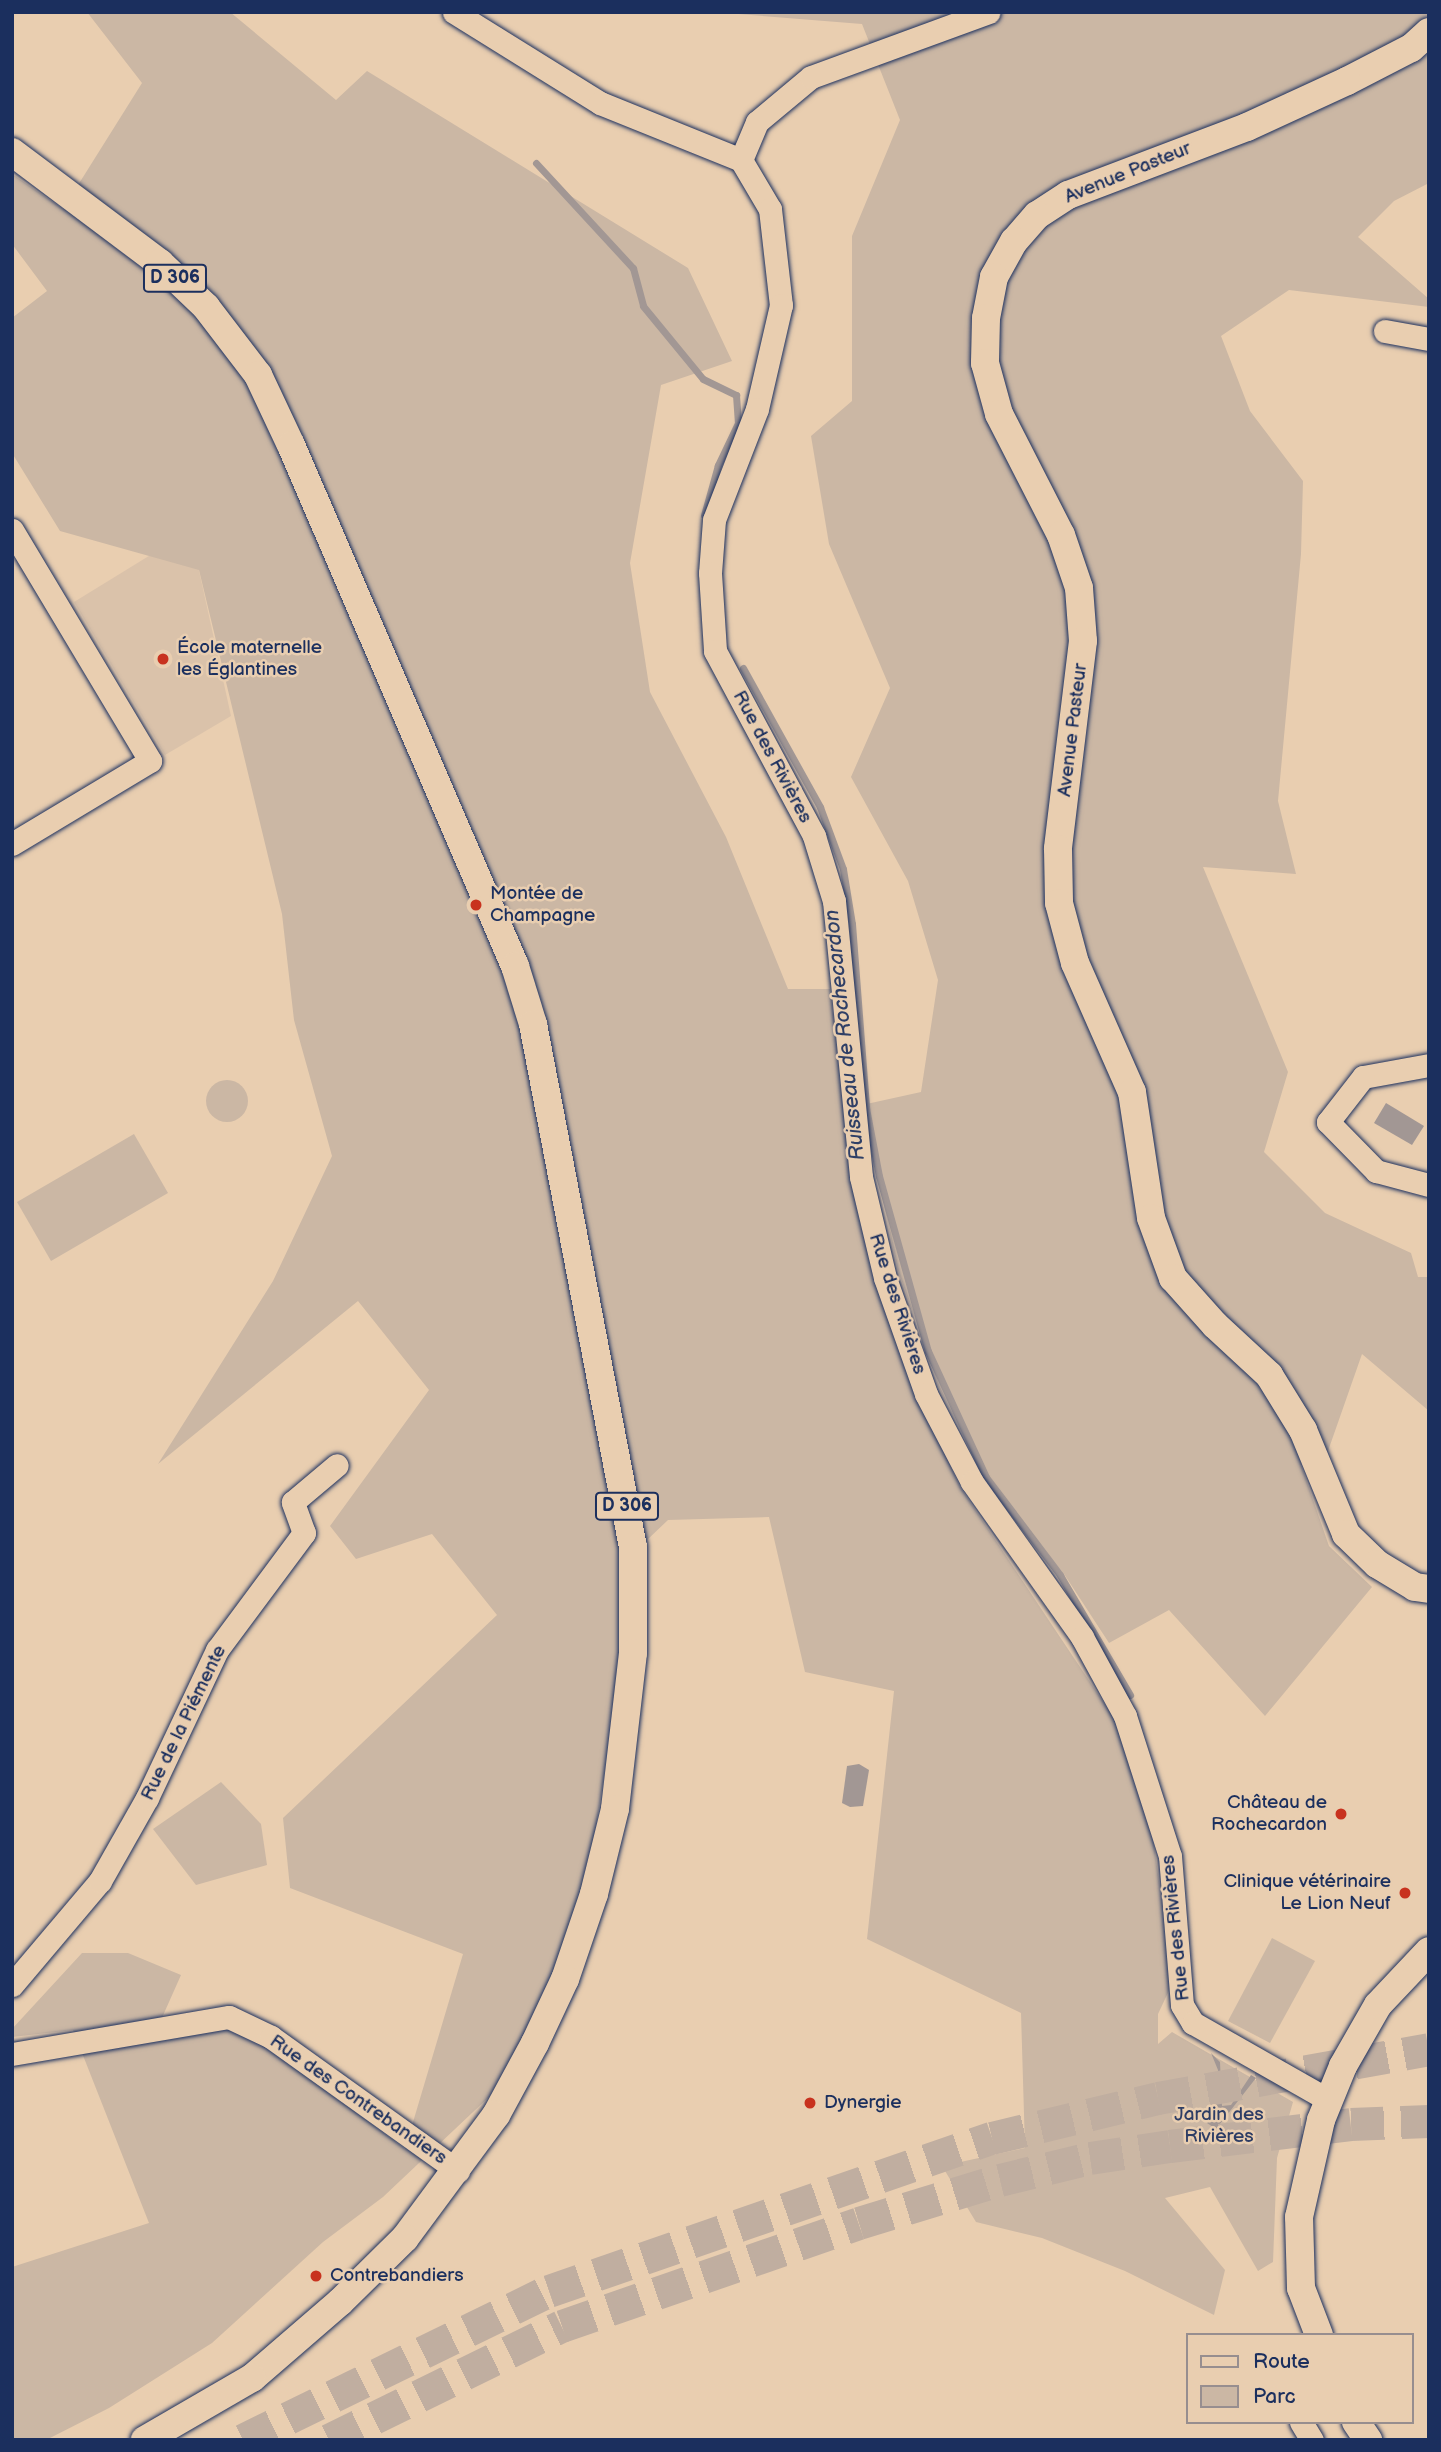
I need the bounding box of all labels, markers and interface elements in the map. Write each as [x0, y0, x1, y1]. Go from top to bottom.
street label: Avenue Pasteur [1062, 137, 1194, 209]
road number: D 306 [142, 264, 208, 292]
place label: École maternelle les Églantines [177, 637, 322, 681]
marker: École maternelle les Églantines [155, 651, 171, 667]
street label: Avenue Pasteur [1054, 662, 1092, 798]
street label: Rue des Rivières [728, 687, 816, 827]
place label: Montée de Champagne [490, 883, 595, 927]
marker: Montée de Champagne [468, 897, 484, 913]
water label: Ruisseau de Rochecardon [819, 908, 871, 1162]
street label: Rue des Rivières [864, 1231, 930, 1377]
road number: D 306 [594, 1492, 660, 1520]
street label: Rue de la Piémente [137, 1642, 231, 1804]
place label: Château de Rochecardon [1211, 1792, 1327, 1836]
marker: Château de Rochecardon [1333, 1806, 1349, 1822]
street label: Rue des Rivières [1157, 1854, 1195, 2002]
place label: Clinique vétérinaire Le Lion Neuf [1224, 1871, 1391, 1915]
marker: Clinique vétérinaire Le Lion Neuf [1397, 1885, 1413, 1901]
street label: Rue des Contrebandiers [265, 2030, 451, 2170]
place label: Dynergie [824, 2092, 902, 2114]
marker: Dynergie [802, 2095, 818, 2111]
park label: Jardin des Rivières [1174, 2104, 1264, 2148]
place label: Contrebandiers [330, 2265, 464, 2287]
marker: Contrebandiers [308, 2268, 324, 2284]
legend [1186, 2333, 1413, 2424]
text: Route [1253, 2349, 1310, 2374]
text: Parc [1253, 2384, 1296, 2409]

